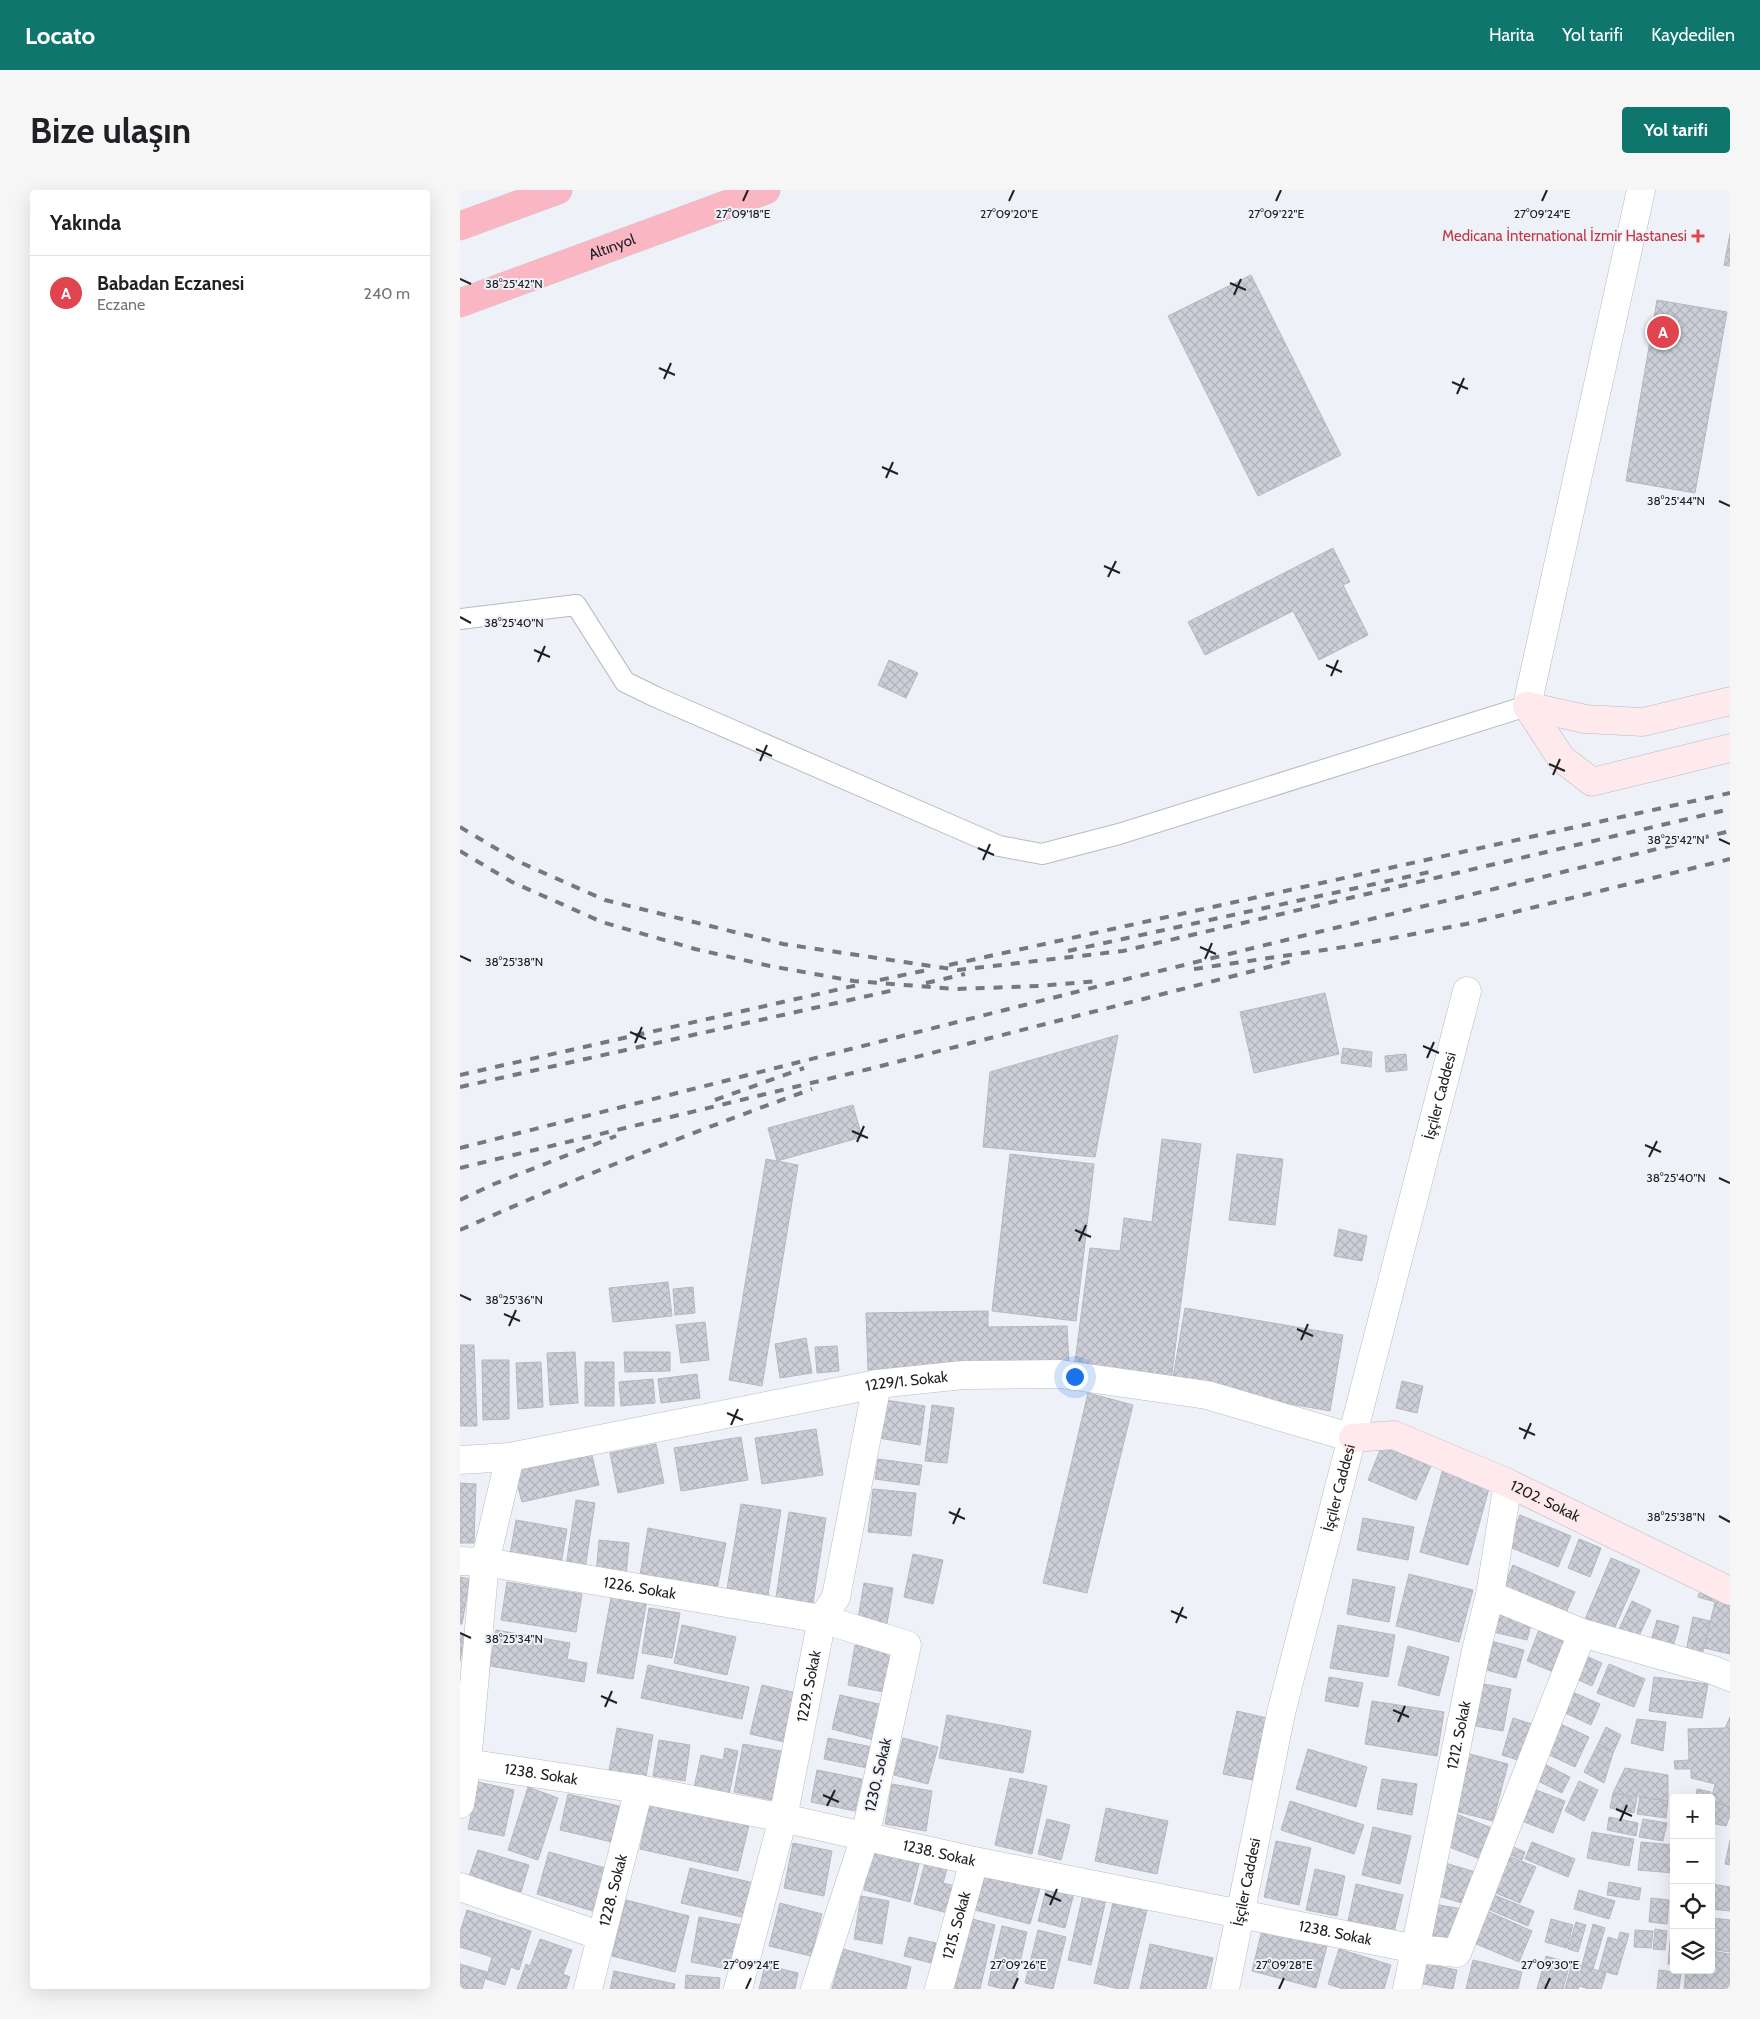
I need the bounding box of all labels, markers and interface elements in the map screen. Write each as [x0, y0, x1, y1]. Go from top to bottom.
text: Locato [25, 21, 95, 50]
text: Harita [1489, 24, 1534, 46]
text: Yol tarifi [1562, 24, 1623, 46]
text: Kaydedilen [1651, 24, 1735, 46]
button: Yol tarifi [1622, 107, 1730, 153]
text: Bize ulaşın [30, 109, 191, 152]
text: 27°09'18"E [716, 206, 771, 221]
text: 27°09'20"E [980, 206, 1038, 221]
text: 27°09'22"E [1248, 206, 1304, 221]
text: 27°09'24"E [1514, 206, 1571, 221]
text: Yakında [50, 210, 121, 235]
place label: Medicana İnternational İzmir Hastanesi [1442, 226, 1687, 245]
marker: Medicana İnternational İzmir Hastanesi [1691, 229, 1705, 243]
street label: Altınyol [586, 230, 638, 264]
text: Babadan Eczanesi [97, 272, 244, 295]
text: 38°25'42"N [485, 276, 543, 291]
text: A [61, 284, 71, 303]
text: 240 m [364, 284, 410, 303]
text: Eczane [97, 295, 145, 314]
pin: A [1647, 313, 1679, 351]
text: 38°25'44"N [1647, 493, 1705, 508]
text: 38°25'40"N [484, 615, 544, 630]
text: 38°25'42"N [1647, 832, 1705, 847]
text: 38°25'38"N [485, 954, 543, 969]
street label: İşçiler Caddesi [1419, 1050, 1460, 1141]
text: 38°25'40"N [1646, 1170, 1706, 1185]
text: 38°25'36"N [485, 1292, 543, 1307]
your location [1062, 1364, 1088, 1390]
street label: 1229/1. Sokak [864, 1368, 949, 1395]
street label: İşçiler Caddesi [1318, 1442, 1359, 1534]
street label: 1202. Sokak [1507, 1476, 1583, 1526]
text: 38°25'38"N [1647, 1509, 1705, 1524]
street label: 1226. Sokak [602, 1573, 678, 1603]
text: 38°25'34"N [485, 1631, 543, 1646]
street label: 1229. Sokak [793, 1649, 825, 1724]
street label: 1212. Sokak [1443, 1699, 1475, 1771]
street label: 1230. Sokak [861, 1736, 895, 1814]
street label: 1238. Sokak [503, 1760, 579, 1789]
map controls [1670, 1794, 1715, 1974]
button: + [1670, 1794, 1715, 1839]
street label: 1238. Sokak [901, 1836, 978, 1870]
street label: İşçiler Caddesi [1228, 1837, 1264, 1928]
button: − [1670, 1839, 1715, 1884]
street label: 1228. Sokak [595, 1852, 631, 1928]
button: locate [1670, 1884, 1715, 1929]
street label: 1215. Sokak [939, 1889, 974, 1961]
street label: 1238. Sokak [1297, 1917, 1374, 1949]
button: layers [1670, 1929, 1715, 1974]
text: 27°09'24"E [723, 1957, 780, 1972]
text: 27°09'26"E [990, 1957, 1047, 1972]
text: 27°09'28"E [1255, 1957, 1313, 1972]
text: 27°09'30"E [1521, 1957, 1580, 1972]

